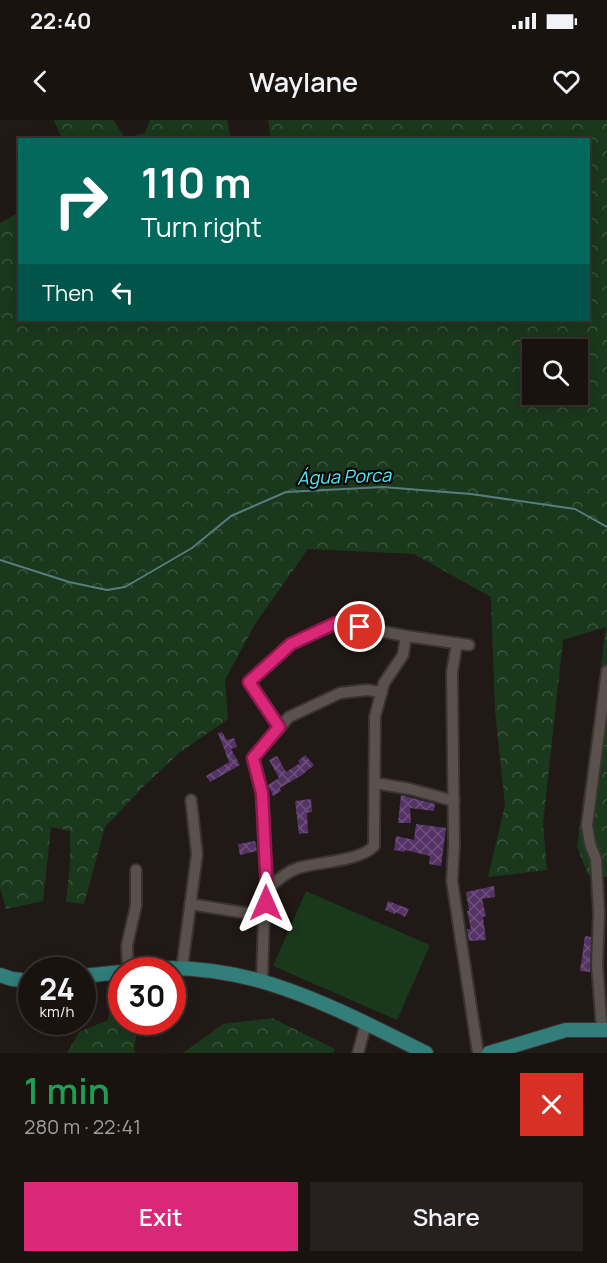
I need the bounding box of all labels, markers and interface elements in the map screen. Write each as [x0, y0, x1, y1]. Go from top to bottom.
text: 22:40 [30, 6, 92, 36]
text: Waylane [249, 63, 358, 100]
icon: back [24, 65, 57, 98]
icon: heart [550, 65, 583, 98]
text: 110 m [141, 153, 252, 211]
icon: right [42, 162, 120, 240]
text: Turn right [141, 208, 262, 245]
icon: left [106, 276, 139, 309]
text: Then [42, 278, 94, 308]
map controls [522, 339, 588, 405]
button: search [522, 339, 588, 405]
water label: Água Porca [297, 462, 392, 490]
pin [334, 601, 385, 652]
icon: arrive [343, 610, 376, 643]
position arrow [234, 871, 298, 935]
speed limit sign: 30 [108, 957, 186, 1035]
text: 24 [39, 968, 75, 1009]
text: km/h [40, 1001, 74, 1022]
text: 1 min [24, 1066, 110, 1115]
button: close [520, 1073, 583, 1136]
text: 280 m · 22:41 [24, 1113, 141, 1140]
button: Exit [24, 1182, 298, 1251]
button: Share [310, 1182, 583, 1251]

